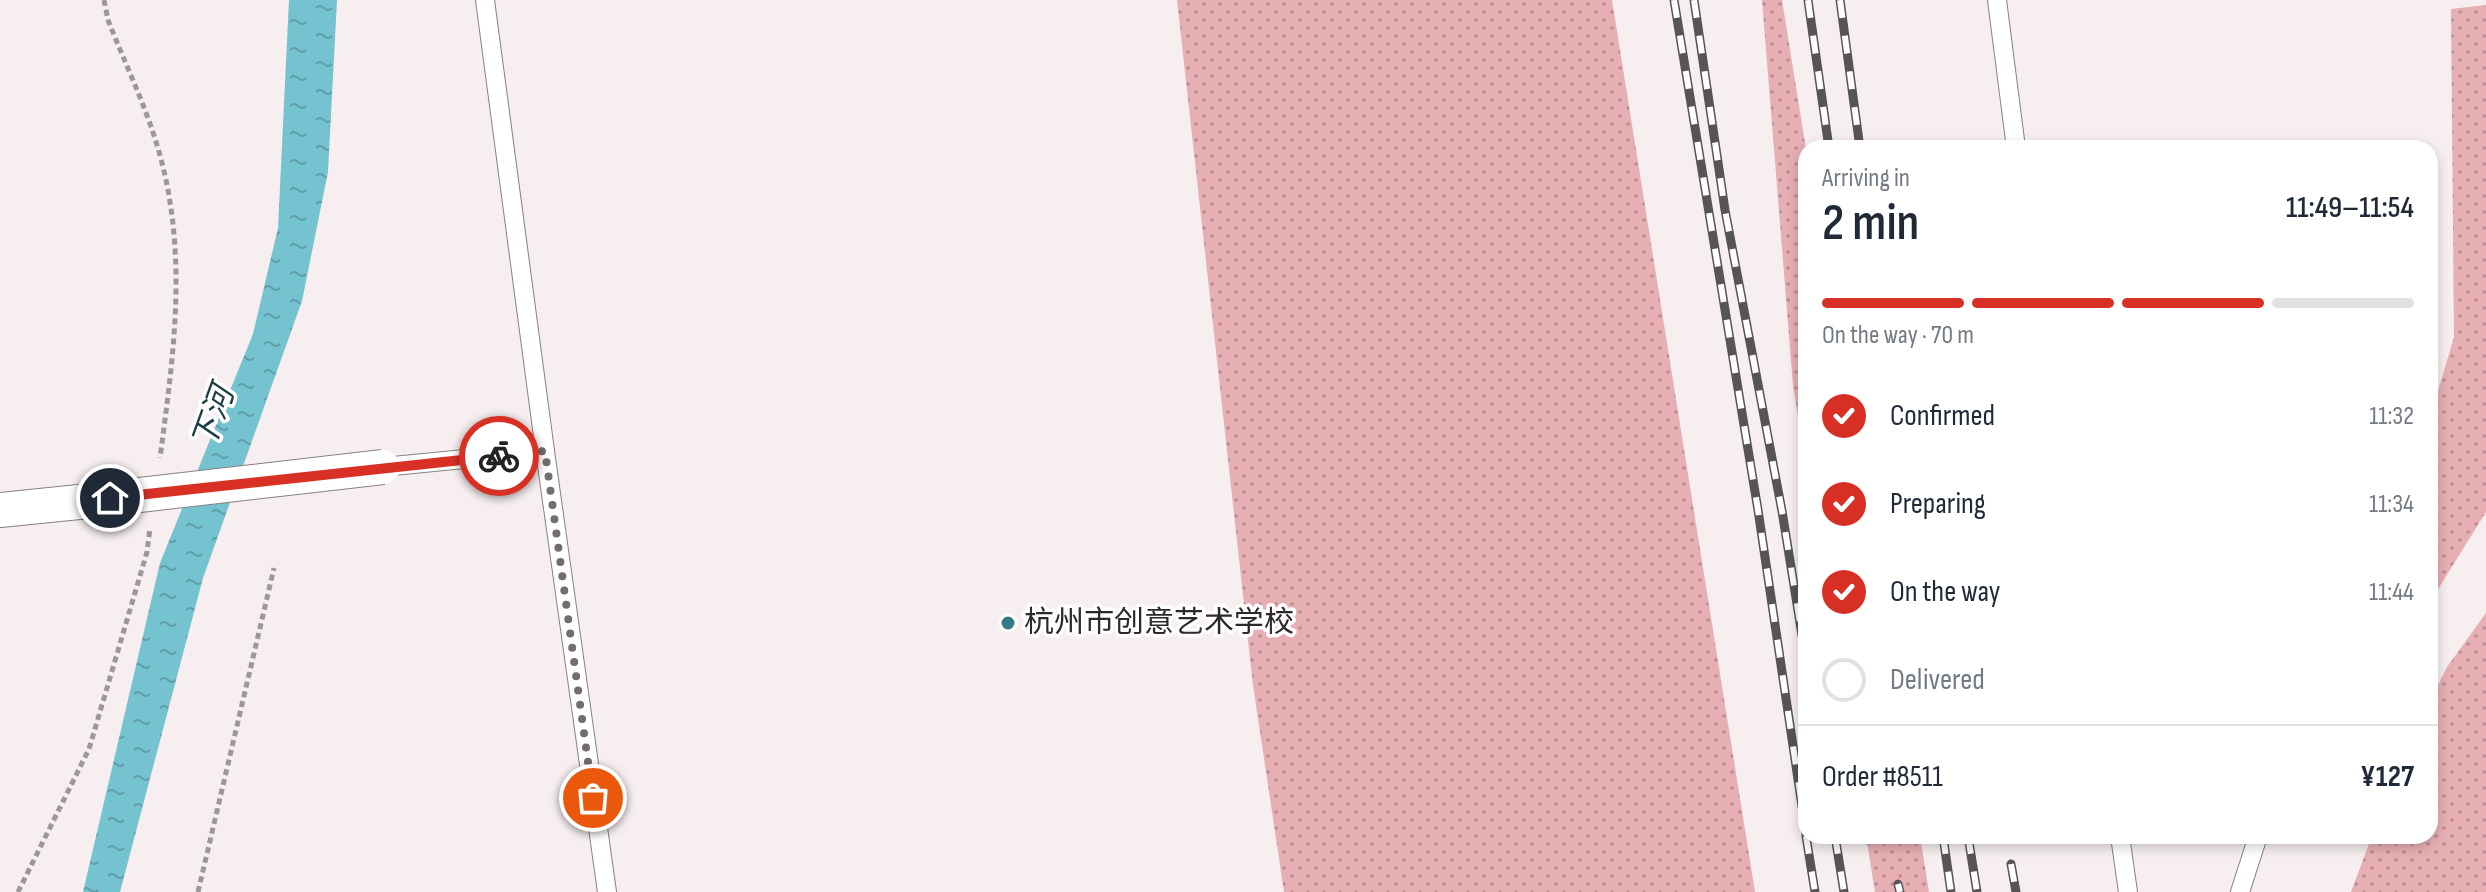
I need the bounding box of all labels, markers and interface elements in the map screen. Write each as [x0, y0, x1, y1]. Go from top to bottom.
text: Arriving in [1822, 163, 1910, 194]
text: 11:49–11:54 [2286, 190, 2414, 226]
text: 2 min [1822, 192, 1919, 255]
text: On the way · 70 m [1822, 320, 1974, 351]
water label: 下河 [185, 376, 245, 455]
icon: check [1822, 394, 1866, 438]
text: Confirmed [1890, 398, 1995, 434]
text: 11:32 [2369, 401, 2414, 432]
courier [459, 416, 539, 496]
icon: bike [477, 434, 521, 478]
pin [76, 464, 144, 532]
icon: home [88, 476, 132, 520]
icon: check [1822, 482, 1866, 526]
text: Preparing [1890, 486, 1986, 522]
text: 11:34 [2369, 489, 2414, 520]
icon: check [1822, 570, 1866, 614]
text: On the way [1890, 574, 2000, 610]
text: 11:44 [2369, 577, 2414, 608]
place label: 杭州市创意艺术学校 [1024, 605, 1294, 641]
marker: 杭州市创意艺术学校 [999, 614, 1017, 632]
text: Delivered [1890, 662, 1985, 698]
text: Order #8511 [1822, 759, 1943, 795]
text: ¥127 [2360, 759, 2414, 795]
pin [559, 764, 627, 832]
icon: bag [571, 776, 615, 820]

